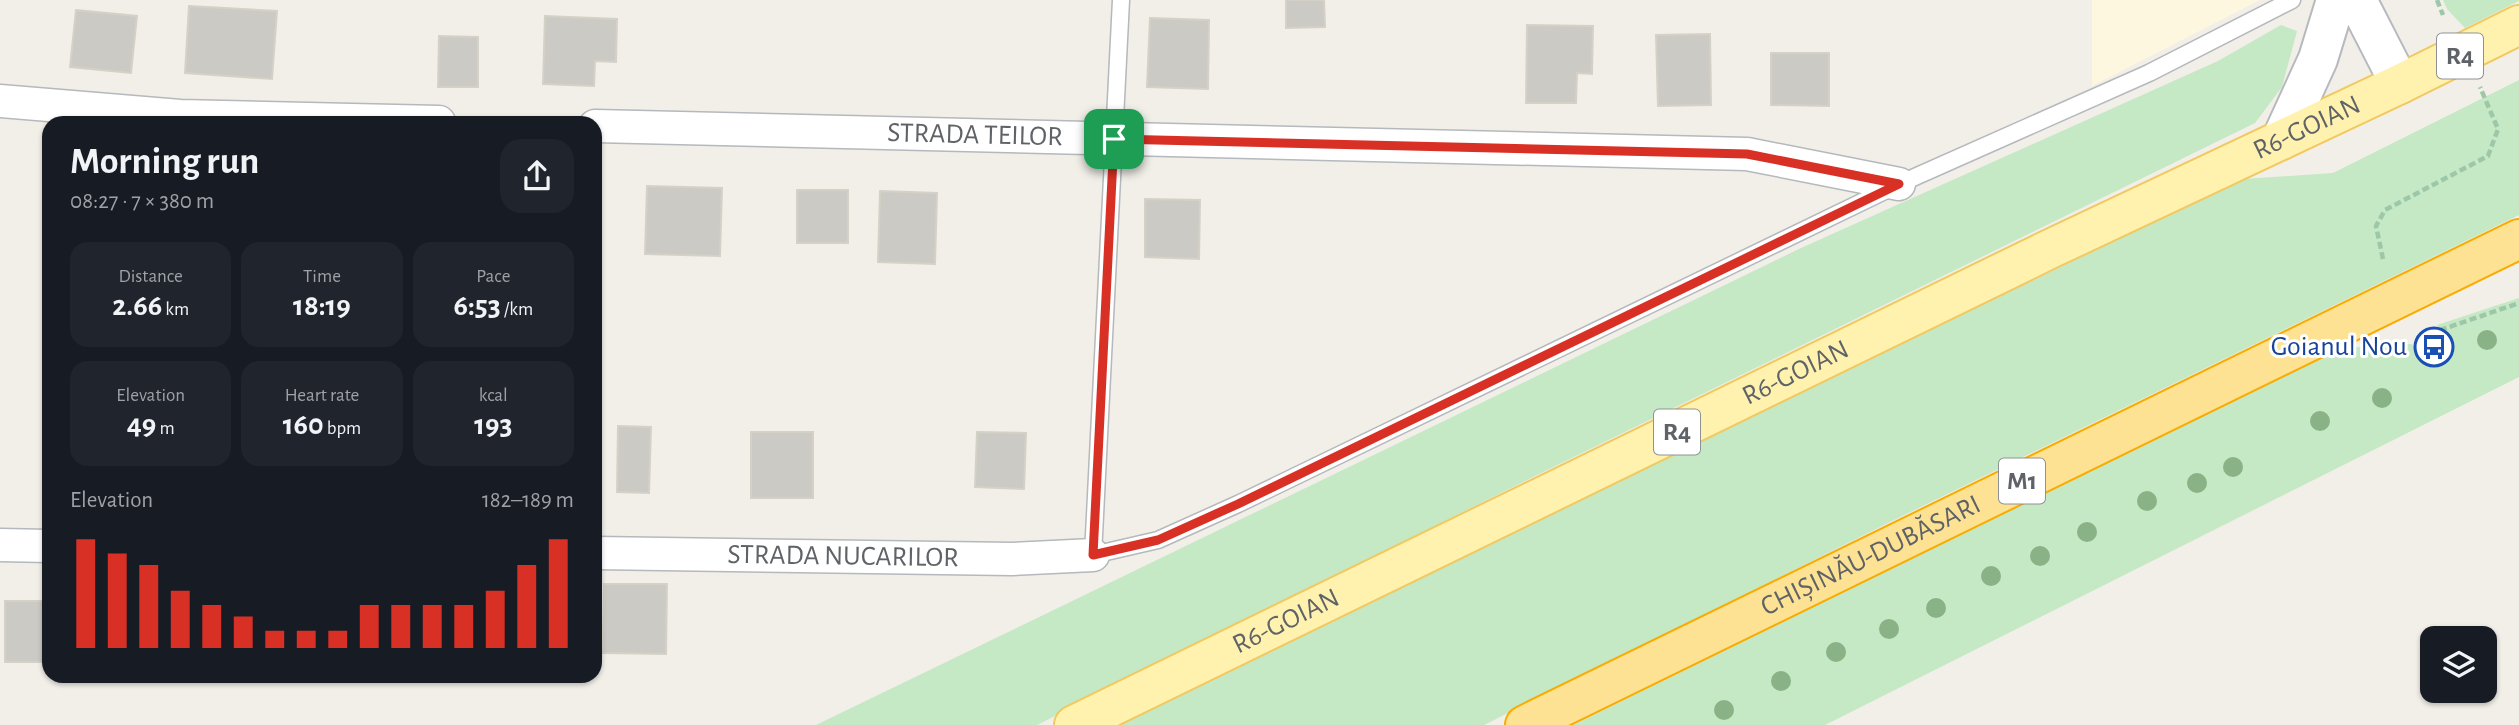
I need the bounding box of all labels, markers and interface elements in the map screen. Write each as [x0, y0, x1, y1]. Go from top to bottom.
road number: R4 [2437, 34, 2483, 78]
street label: R6-GOIAN [2249, 91, 2365, 165]
pin [1084, 109, 1144, 169]
street label: STRADA TEILOR [887, 119, 1063, 151]
icon: arrive [1095, 120, 1133, 158]
button: share [500, 139, 574, 213]
text: Morning run [70, 143, 259, 181]
text: 08:27 · 7 × 380 m [70, 190, 214, 213]
text: Distance [118, 267, 183, 286]
text: Time [303, 267, 341, 286]
text: Pace [476, 267, 510, 286]
text: 2.66 [112, 291, 162, 321]
text: 18:19 [293, 291, 351, 321]
text: 6:53 [453, 291, 501, 321]
text: km [162, 300, 189, 319]
text: /km [501, 300, 533, 319]
bus stop icon: Goianul Nou [2413, 326, 2455, 368]
place label: Goianul Nou [2271, 333, 2407, 361]
street label: R6-GOIAN [1738, 335, 1853, 411]
text: Elevation [116, 386, 185, 405]
text: Heart rate [285, 386, 359, 405]
text: kcal [479, 386, 508, 405]
text: 49 [127, 410, 156, 440]
text: 160 [283, 410, 324, 440]
text: 193 [474, 410, 512, 440]
road number: R4 [1654, 410, 1700, 454]
text: m [156, 419, 175, 438]
text: bpm [324, 419, 361, 438]
road number: M1 [1999, 458, 2045, 503]
text: Elevation [70, 489, 153, 512]
text: 182–189 m [482, 489, 574, 512]
street label: CHIȘINĂU-DUBĂSARI [1757, 490, 1985, 621]
street label: STRADA NUCARILOR [727, 541, 959, 572]
street label: R6-GOIAN [1228, 584, 1344, 659]
map controls [2420, 626, 2497, 703]
button: layers [2420, 626, 2497, 703]

